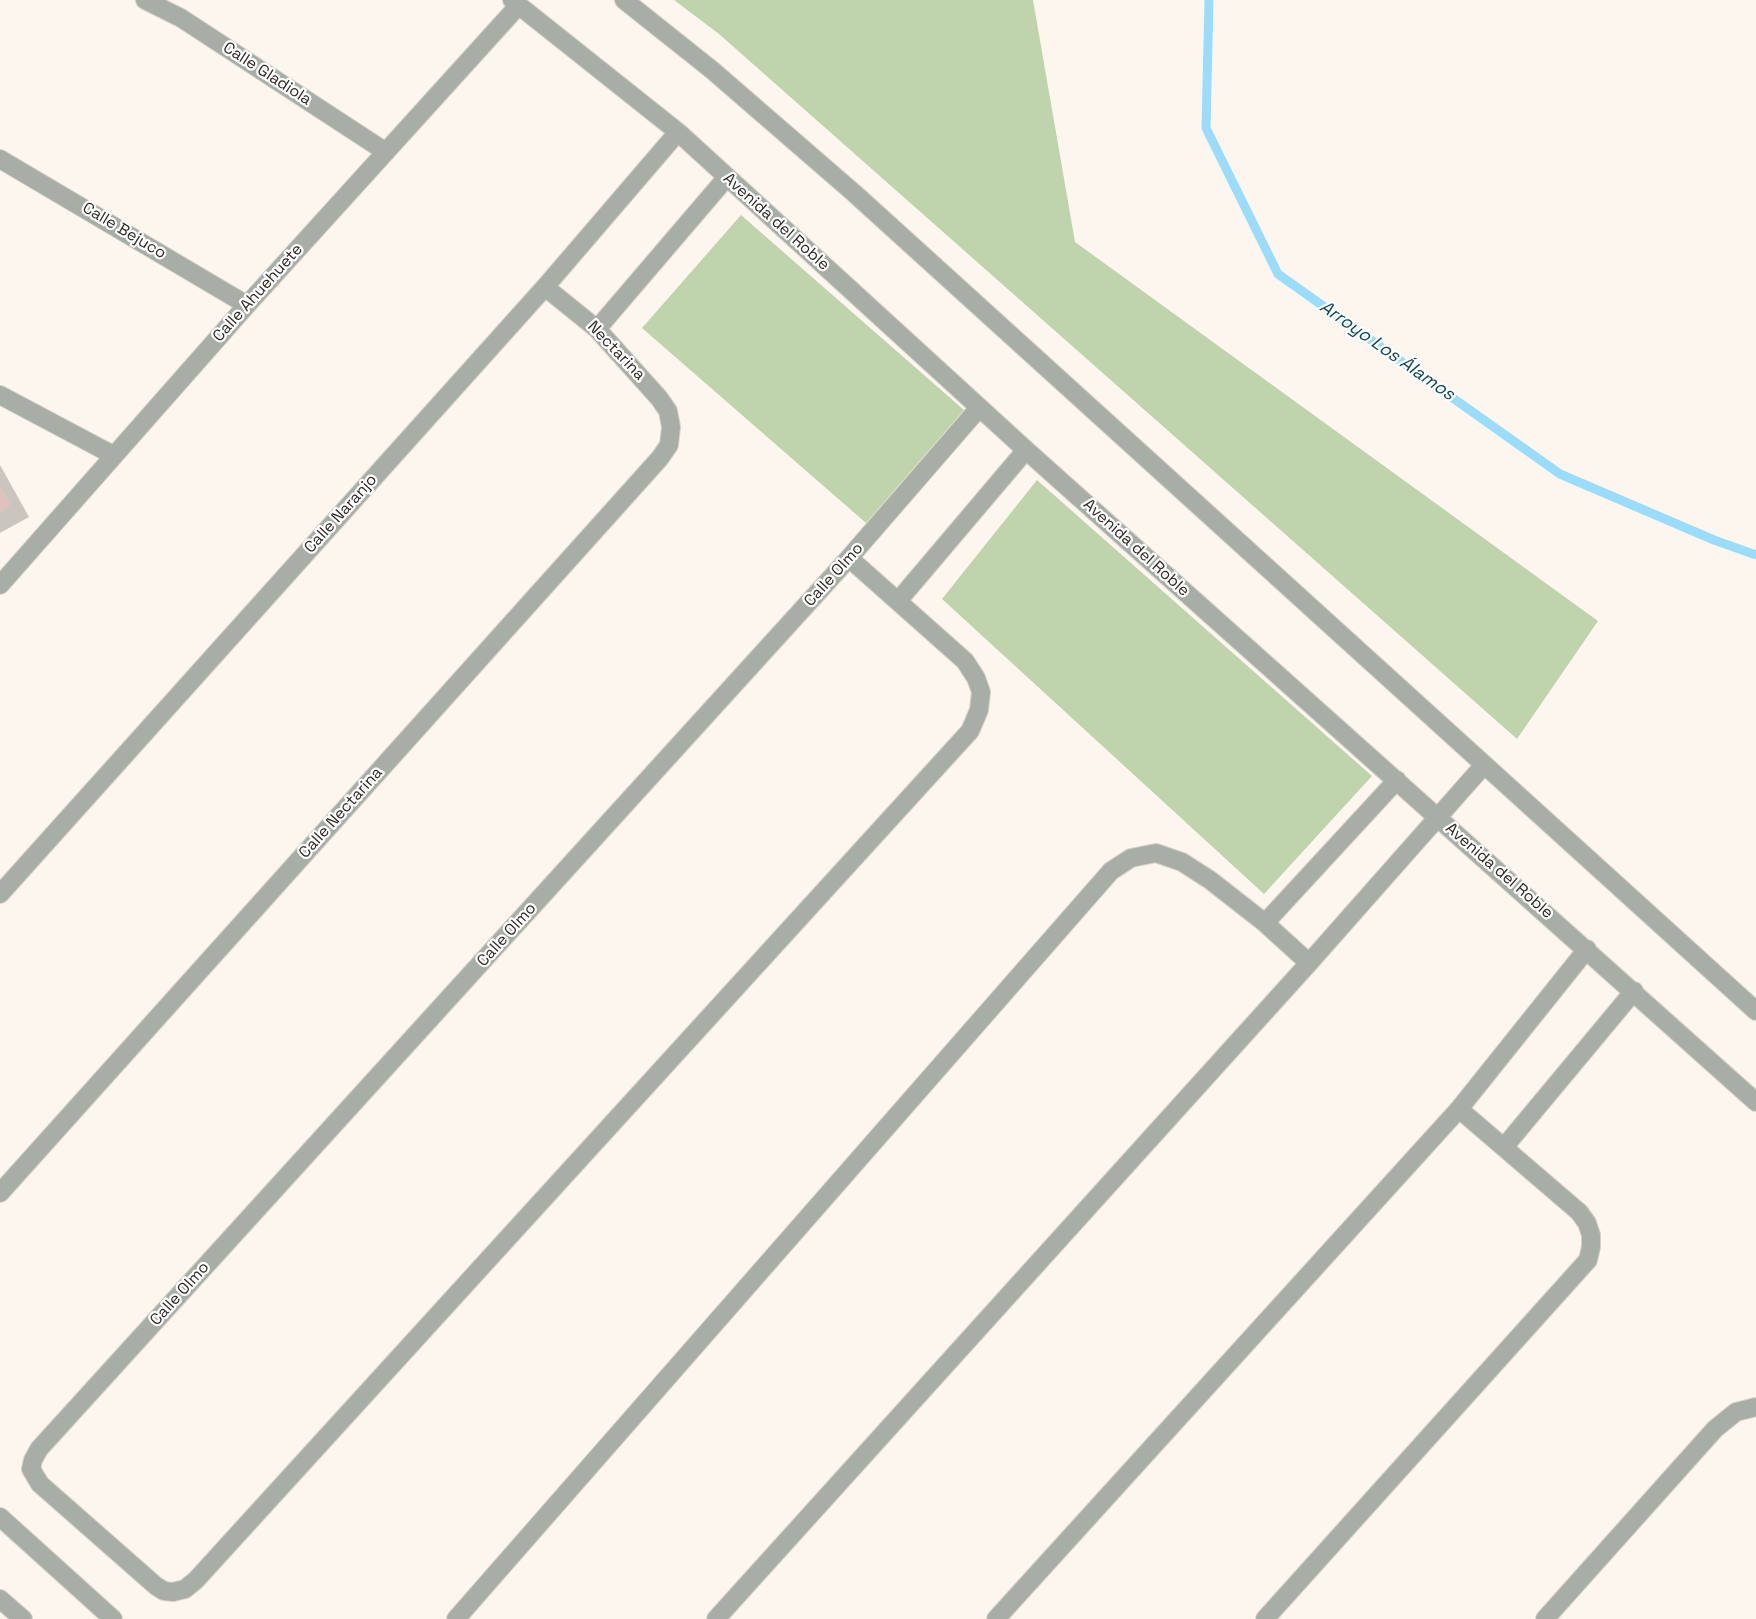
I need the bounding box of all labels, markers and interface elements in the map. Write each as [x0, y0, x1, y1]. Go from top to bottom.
street label: Calle Gladiola [219, 38, 315, 110]
street label: Avenida del Roble [719, 169, 833, 275]
street label: Calle Bejuco [79, 199, 169, 263]
street label: Calle Ahuehuete [209, 240, 307, 346]
water label: Arroyo Los Álamos [1315, 296, 1459, 406]
street label: Nectarina [583, 317, 649, 385]
street label: Calle Naranjo [301, 471, 381, 557]
street label: Avenida del Roble [1079, 495, 1193, 601]
street label: Calle Olmo [800, 539, 868, 611]
street label: Calle Nectarina [295, 764, 387, 862]
street label: Avenida del Roble [1441, 819, 1557, 923]
street label: Calle Olmo [473, 899, 541, 971]
street label: Calle Olmo [146, 1258, 214, 1330]

